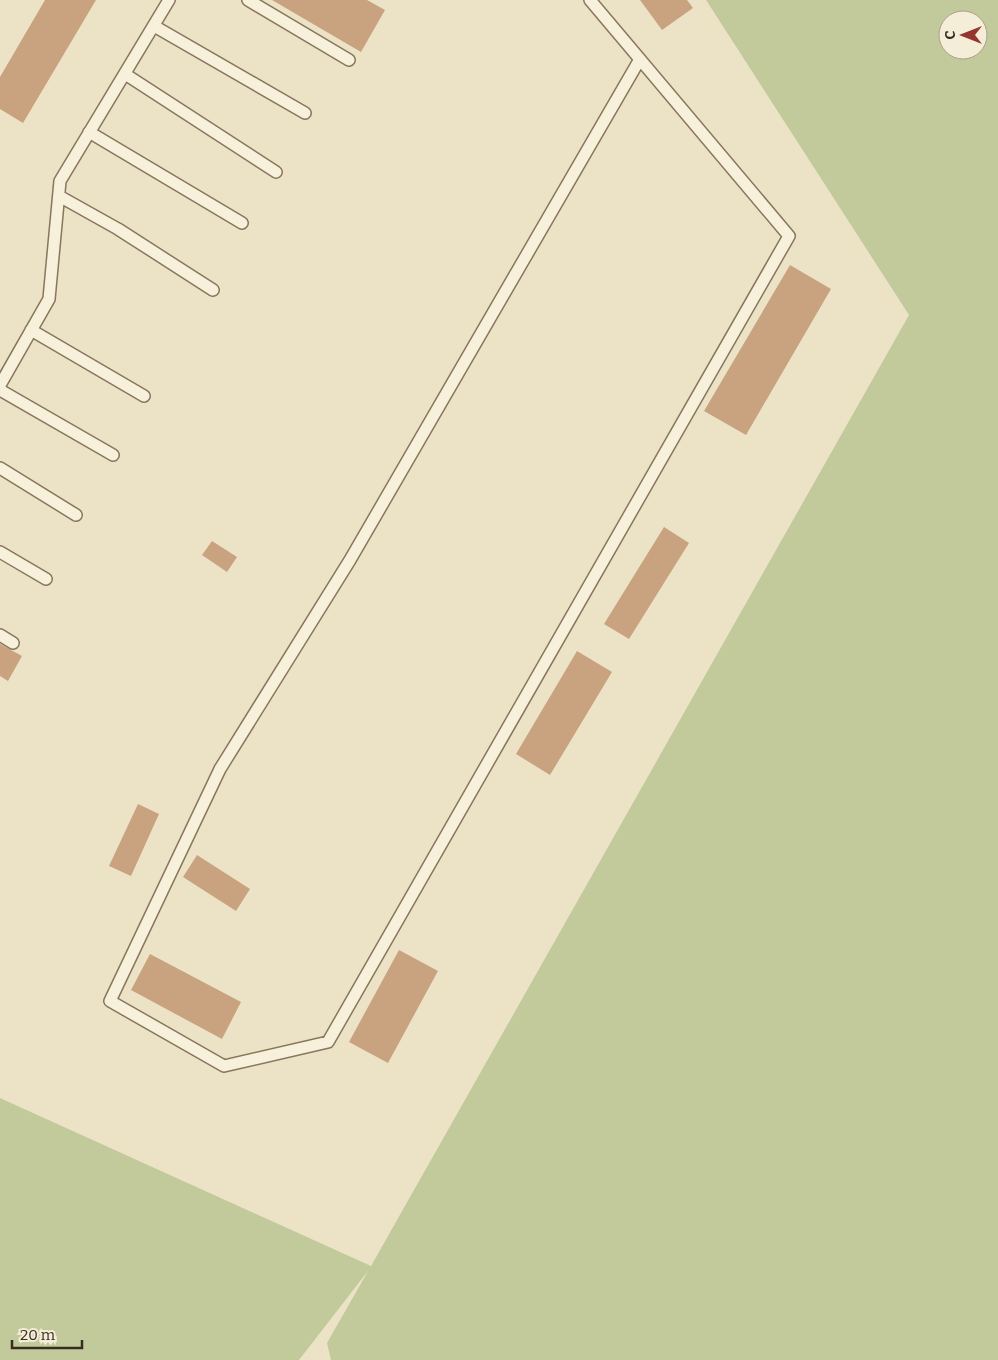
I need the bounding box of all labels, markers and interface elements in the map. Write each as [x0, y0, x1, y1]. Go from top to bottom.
north arrow [938, 10, 988, 60]
text: С [942, 30, 959, 39]
scale bar [12, 1318, 82, 1350]
text: 20 m [20, 1326, 56, 1344]

